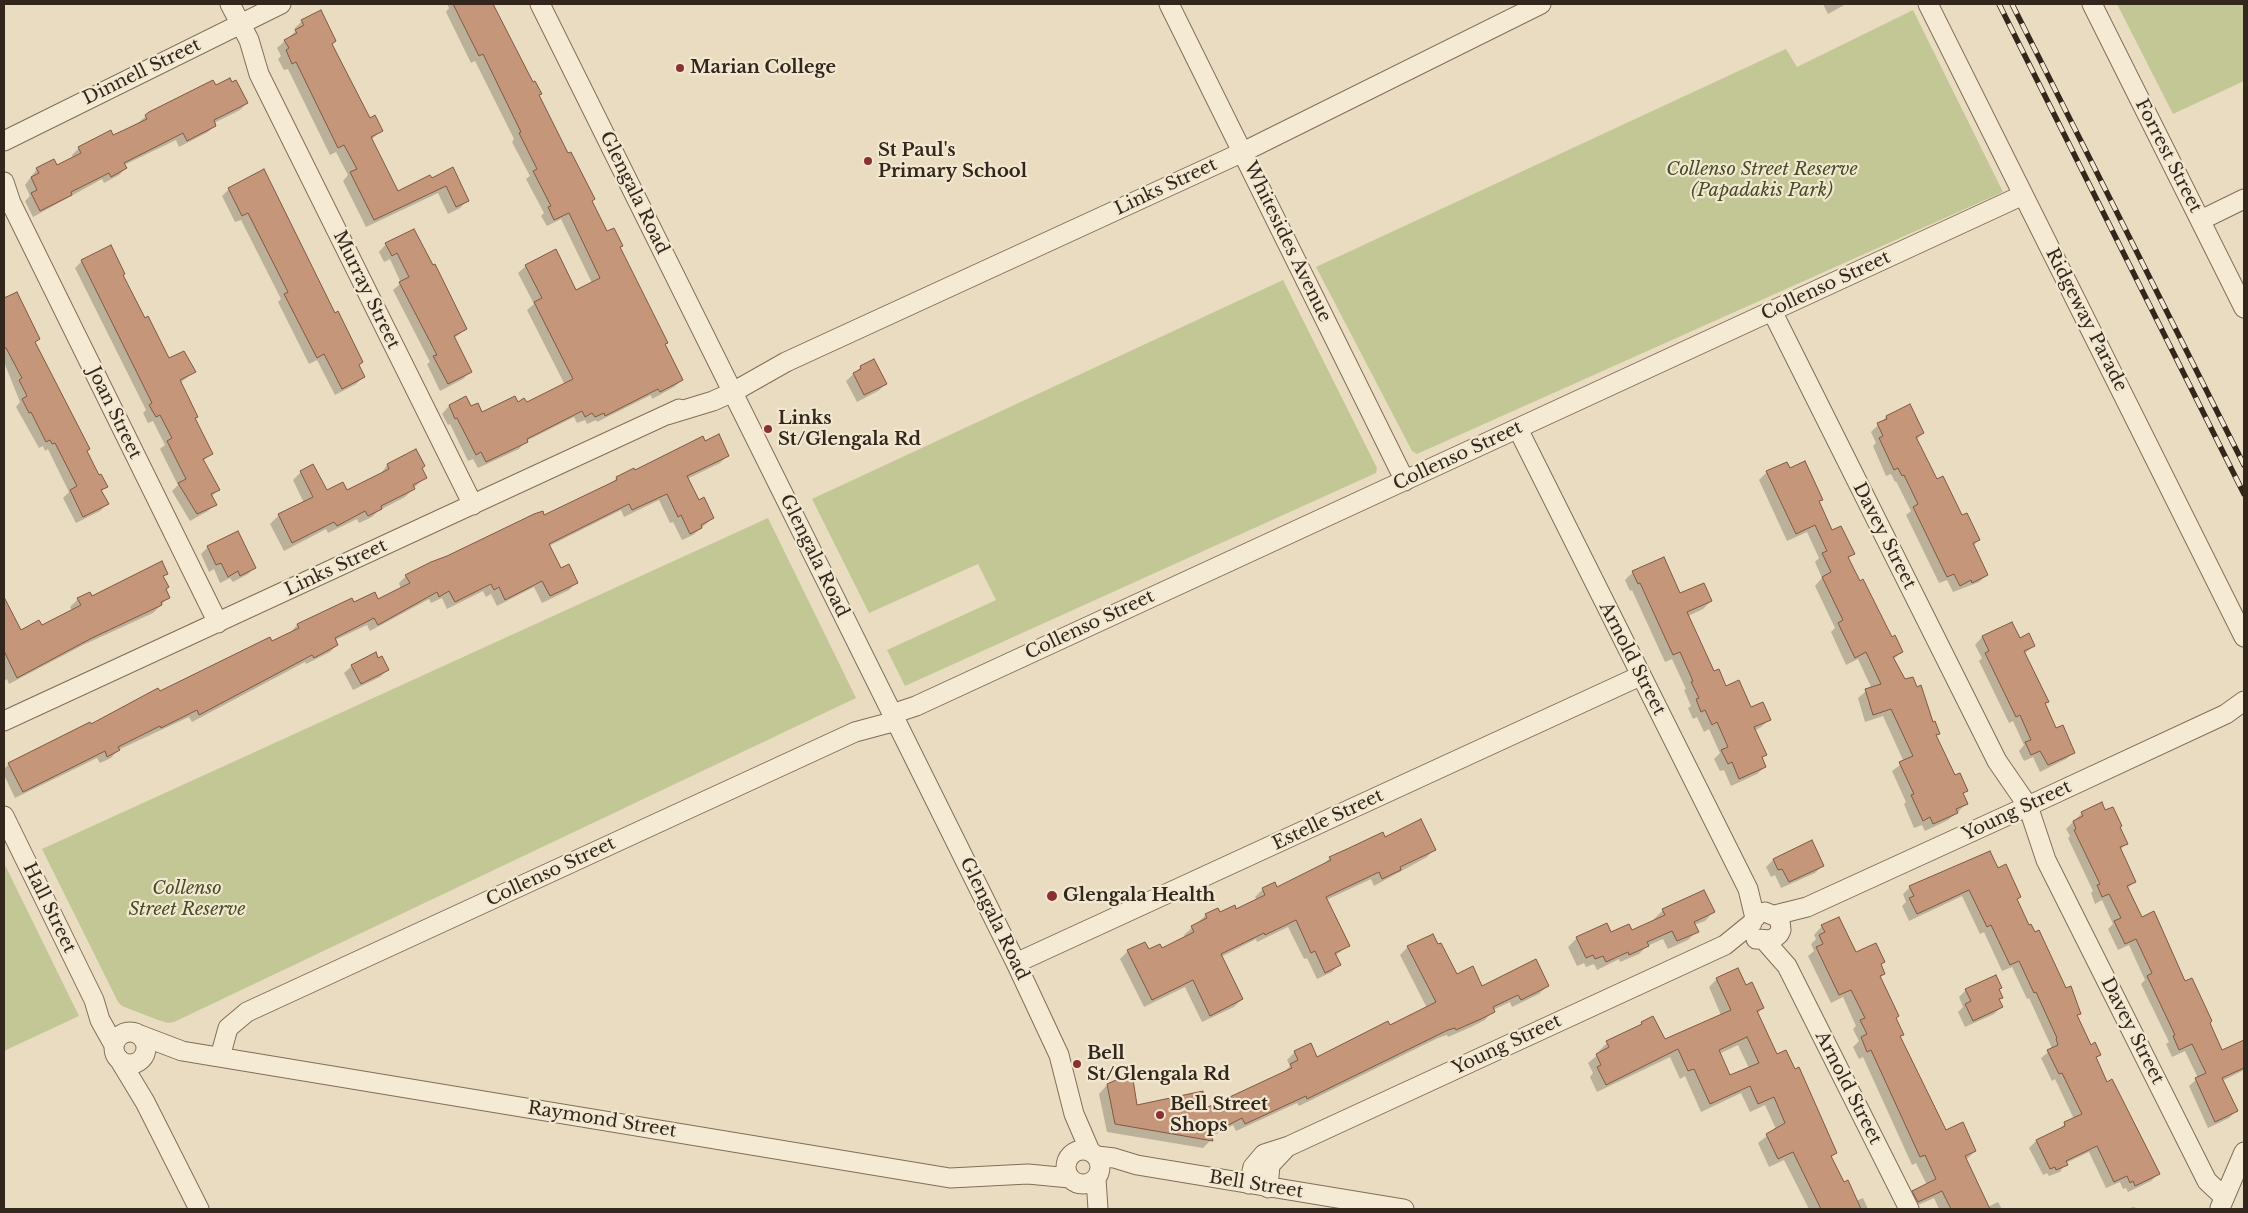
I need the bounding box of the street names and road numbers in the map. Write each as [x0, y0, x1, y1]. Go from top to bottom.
street label: Dinnell Street [80, 34, 204, 110]
street label: Forrest Street [2130, 96, 2206, 216]
street label: Glengala Road [595, 128, 673, 258]
street label: Links Street [1112, 154, 1220, 220]
street label: Whitesides Avenue [1239, 158, 1335, 326]
street label: Murray Street [328, 227, 404, 353]
street label: Ridgeway Parade [2041, 245, 2131, 395]
street label: Collenso Street [1758, 247, 1894, 325]
street label: Joan Street [82, 363, 146, 463]
street label: Collenso Street [1390, 417, 1526, 495]
street label: Davey Street [1848, 479, 1920, 593]
street label: Glengala Road [775, 491, 853, 621]
street label: Links Street [282, 535, 390, 601]
street label: Collenso Street [1022, 586, 1158, 664]
street label: Arnold Street [1594, 599, 1670, 719]
street label: Young Street [1959, 776, 2075, 846]
street label: Estelle Street [1269, 785, 1387, 855]
street label: Collenso Street [483, 833, 619, 911]
street label: Glengala Road [955, 854, 1033, 984]
street label: Hall Street [18, 859, 80, 957]
street label: Davey Street [2096, 974, 2168, 1088]
street label: Young Street [1449, 1010, 1565, 1080]
street label: Arnold Street [1810, 1028, 1886, 1148]
street label: Raymond Street [526, 1098, 678, 1142]
street label: Bell Street [1207, 1167, 1305, 1203]

